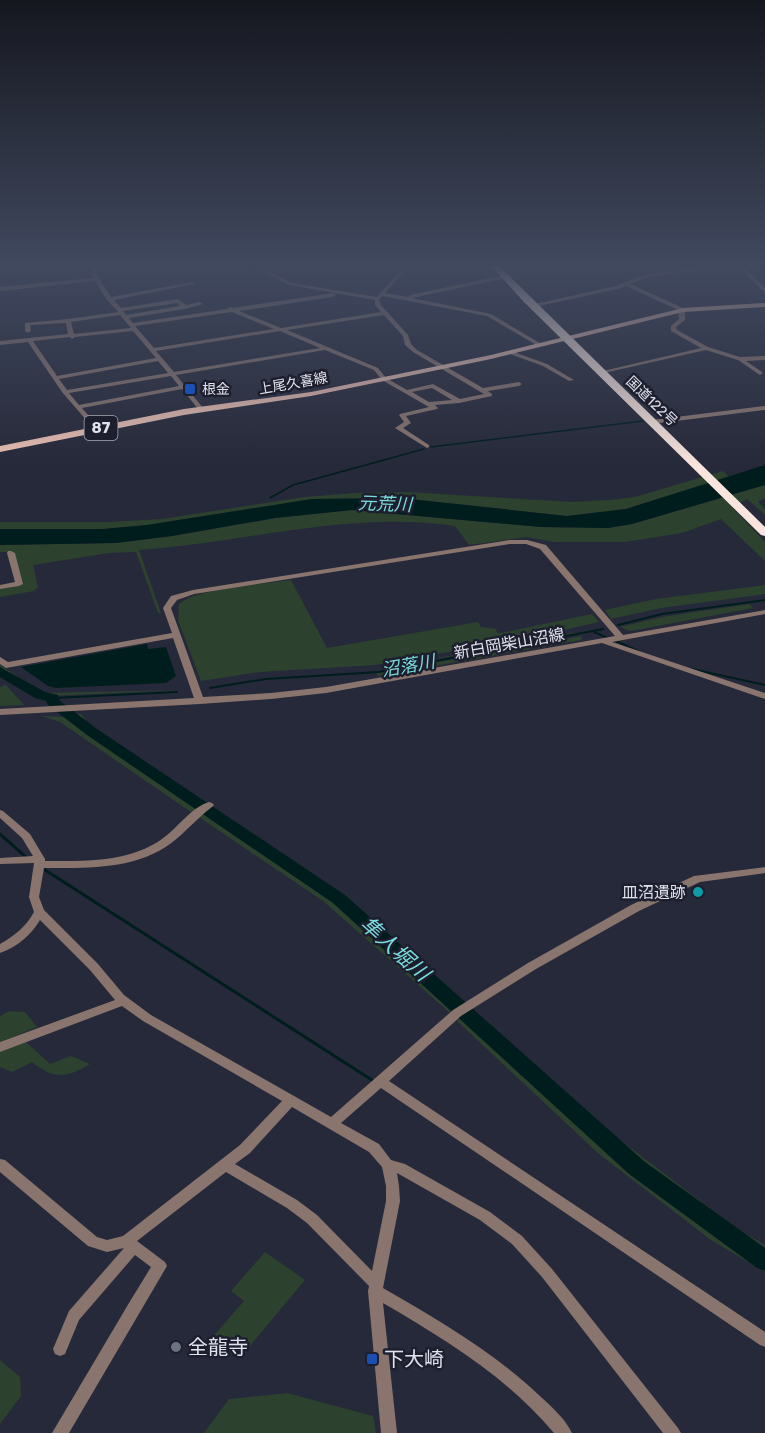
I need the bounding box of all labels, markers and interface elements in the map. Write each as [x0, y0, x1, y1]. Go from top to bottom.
street label: 上尾久喜線 [257, 369, 329, 398]
street label: 国道122号 [623, 373, 681, 430]
place label: 根金 [202, 381, 230, 398]
marker: 根金 [183, 382, 197, 396]
road number: 87 [84, 416, 118, 440]
water label: 元荒川 [358, 492, 414, 516]
street label: 新白岡柴山沼線 [452, 624, 566, 663]
water label: 沼落川 [380, 650, 438, 682]
place label: 皿沼遺跡 [622, 883, 686, 902]
marker: 皿沼遺跡 [691, 885, 705, 899]
water label: 隼人堀川 [356, 911, 436, 987]
place label: 全龍寺 [188, 1335, 248, 1359]
marker: 全龍寺 [169, 1340, 183, 1354]
place label: 下大崎 [384, 1347, 444, 1371]
marker: 下大崎 [365, 1352, 379, 1366]

